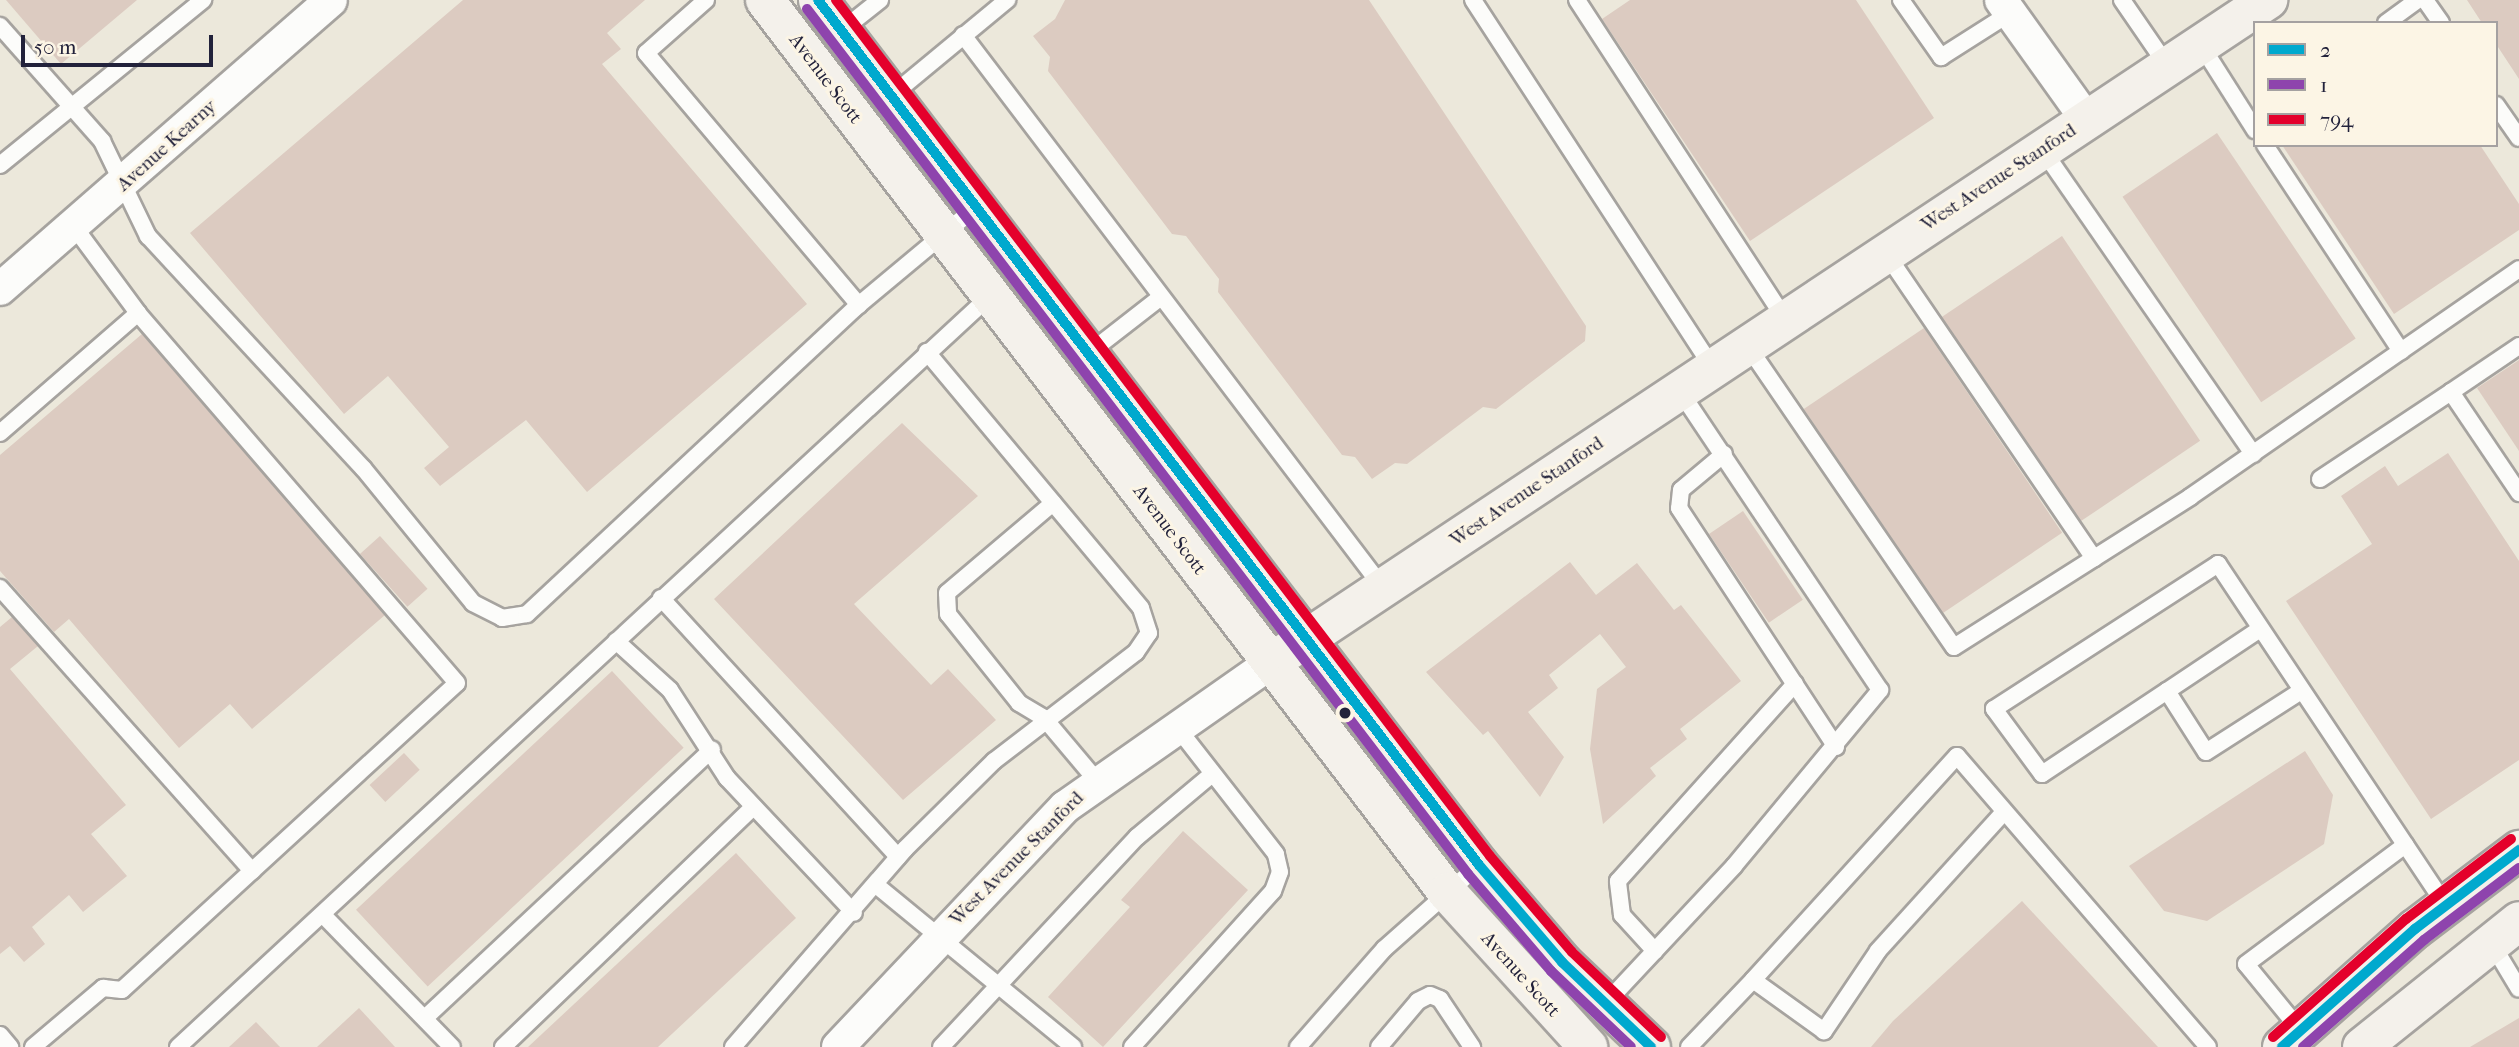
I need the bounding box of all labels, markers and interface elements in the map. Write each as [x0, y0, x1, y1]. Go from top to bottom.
scale bar [24, 21, 217, 65]
legend [2253, 21, 2498, 147]
street label: Avenue Scott [784, 30, 866, 128]
text: 50 m [34, 35, 77, 59]
text: 2 [2320, 38, 2331, 62]
text: 1 [2320, 73, 2328, 97]
street label: Avenue Kearny [113, 95, 221, 197]
text: 794 [2320, 108, 2353, 132]
street label: West Avenue Stanford [1917, 119, 2081, 237]
street label: West Avenue Stanford [1446, 432, 1608, 552]
street label: Avenue Scott [1128, 481, 1210, 579]
unlabelled marker [1338, 706, 1352, 720]
street label: West Avenue Stanford [945, 787, 1089, 931]
street label: Avenue Scott [1476, 928, 1564, 1022]

